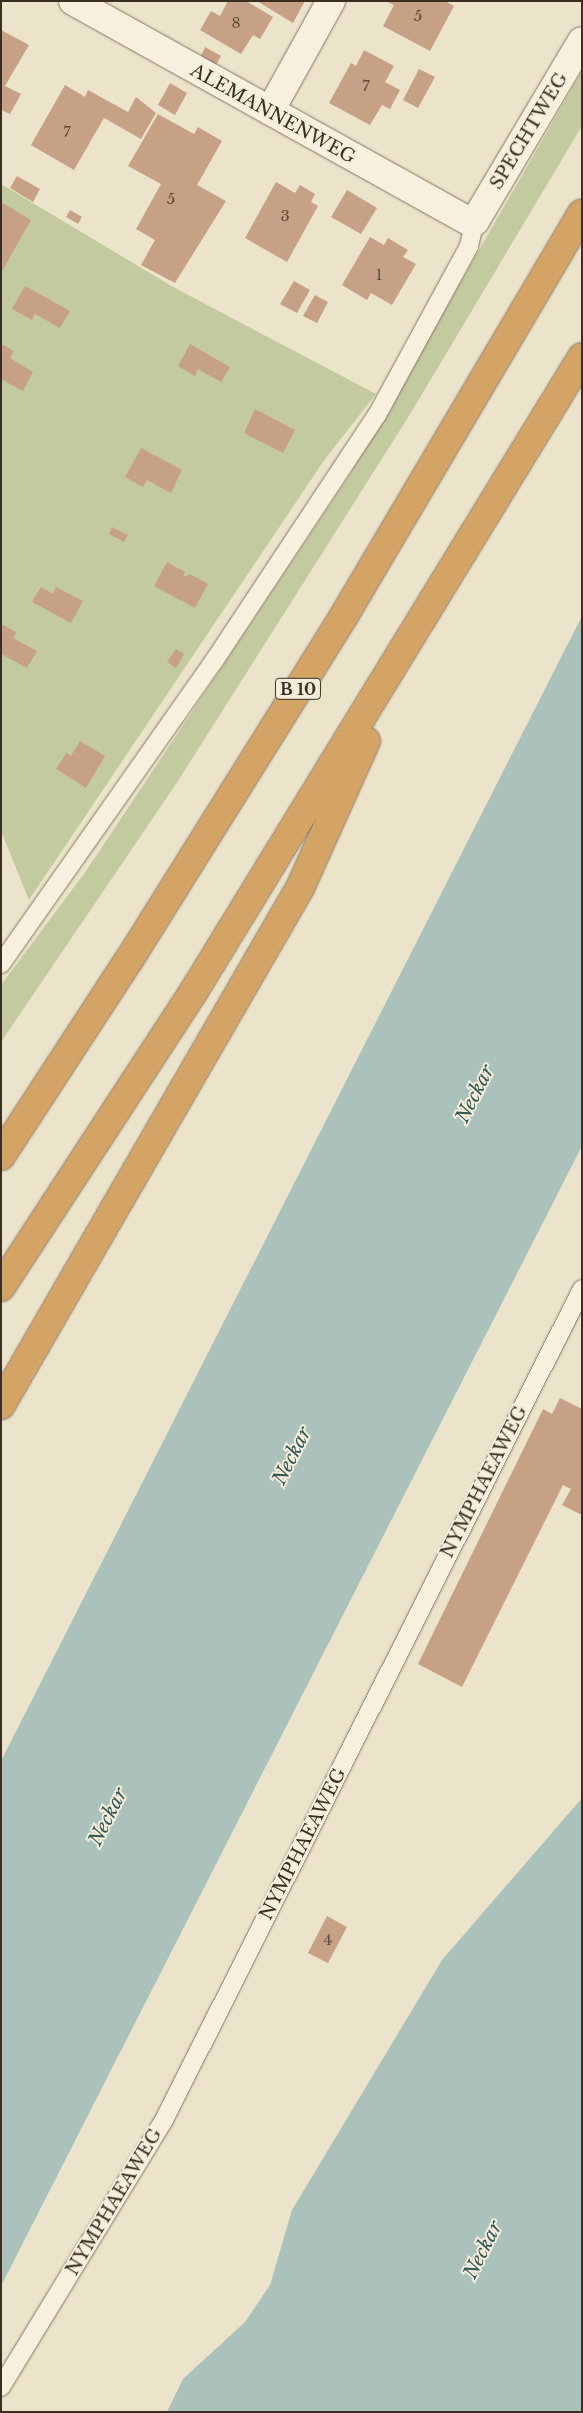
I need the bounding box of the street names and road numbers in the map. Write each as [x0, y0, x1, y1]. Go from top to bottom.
street label: ALEMANNENWEG [187, 60, 359, 168]
street label: SPECHTWEG [486, 69, 572, 193]
road number: B 10 [274, 676, 322, 702]
street label: NYMPHAEAWEG [436, 1402, 532, 1562]
street label: NYMPHAEAWEG [255, 1764, 351, 1924]
street label: NYMPHAEAWEG [62, 2125, 166, 2279]

